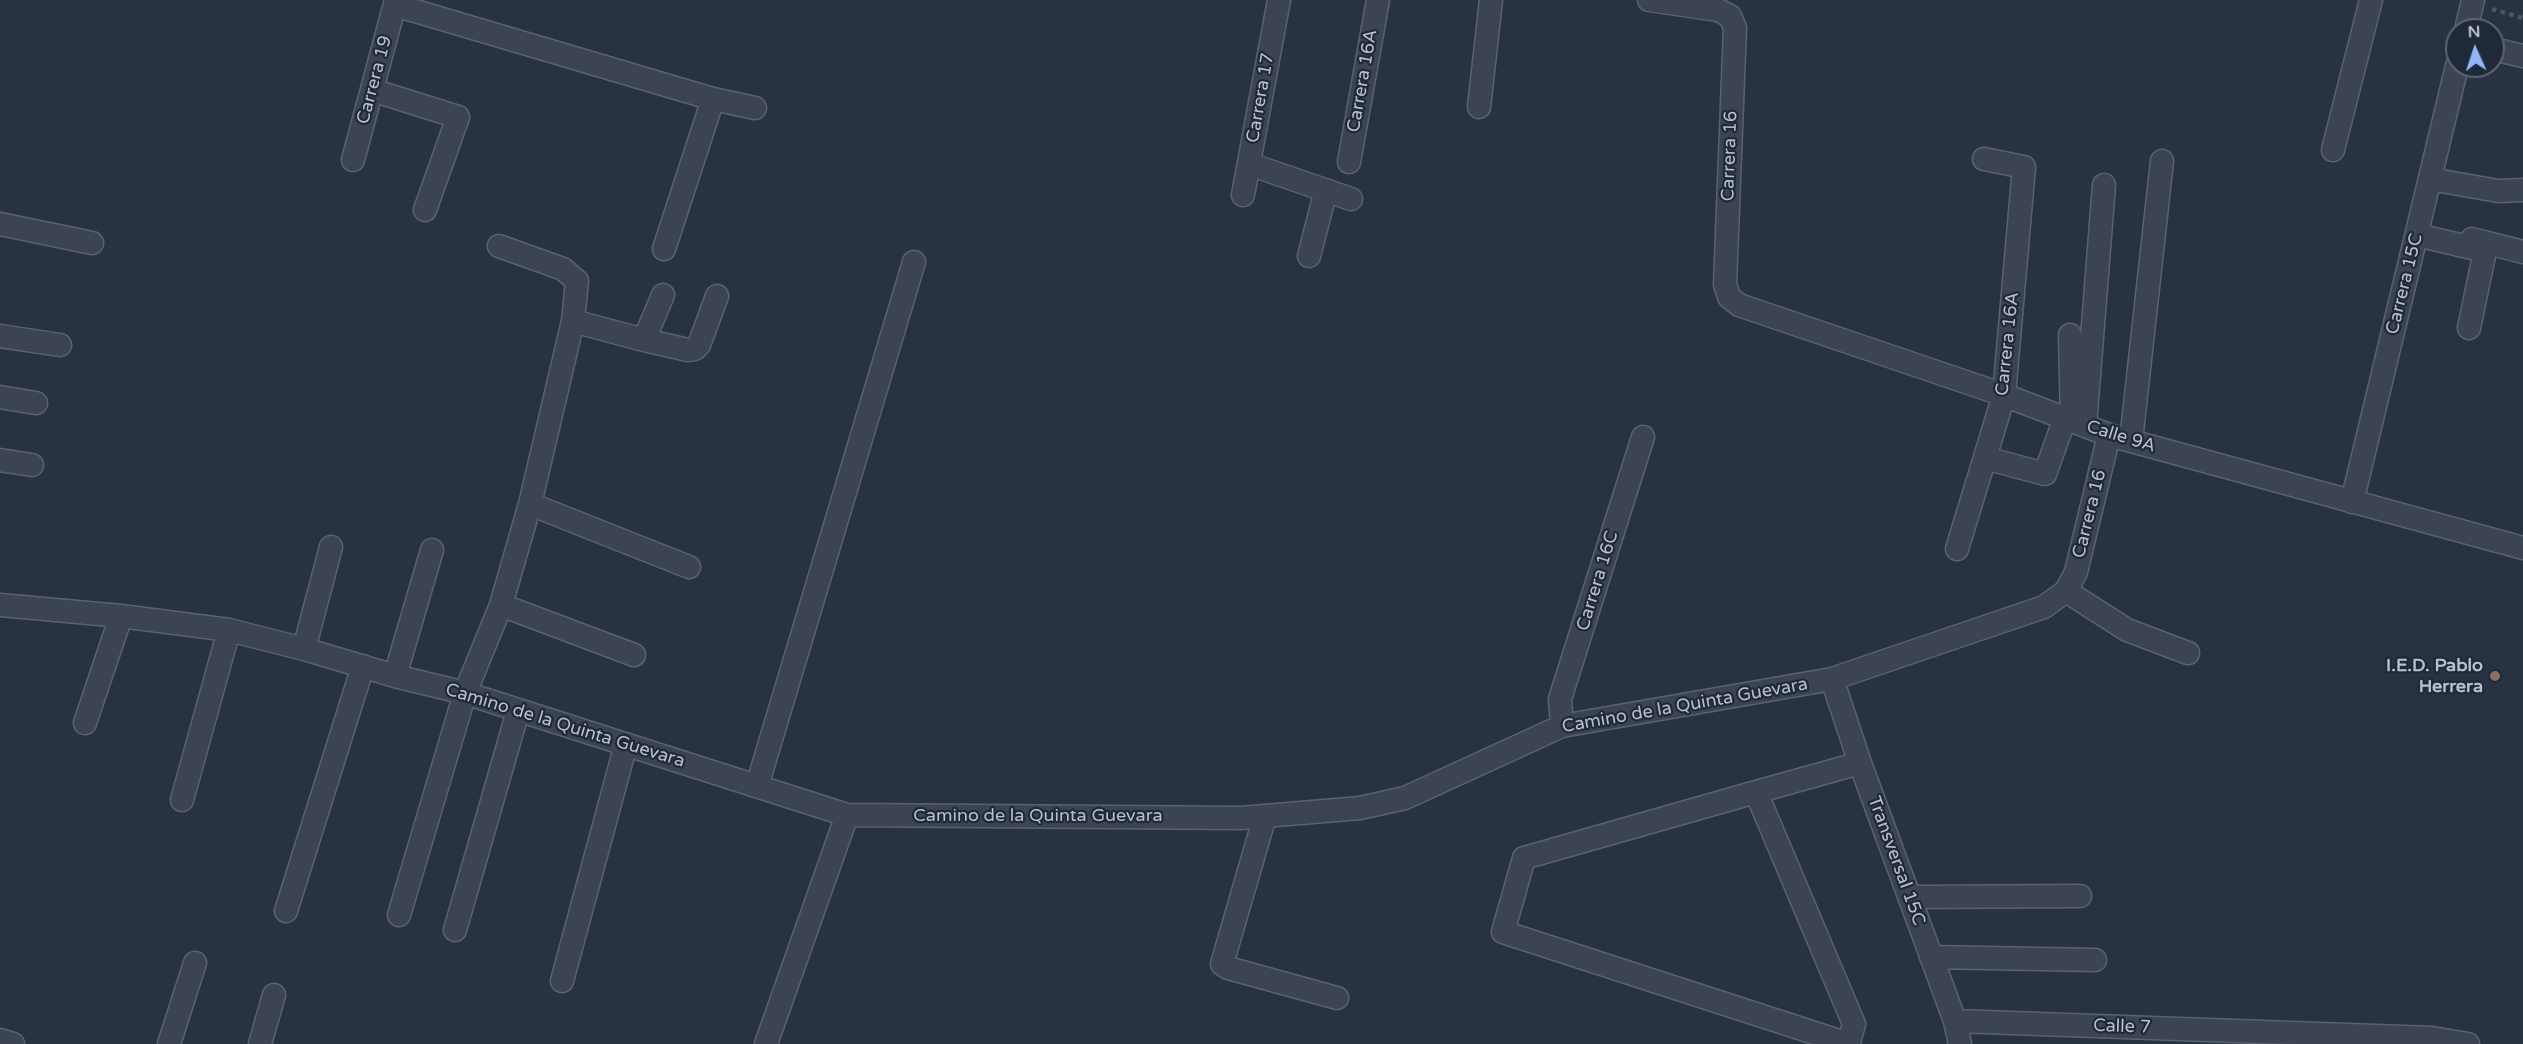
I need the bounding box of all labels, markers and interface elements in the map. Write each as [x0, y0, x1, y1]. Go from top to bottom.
north arrow [2445, 18, 2505, 78]
text: N [2467, 22, 2481, 42]
street label: Carrera 16A [1343, 28, 1383, 134]
street label: Carrera 19 [353, 33, 397, 127]
street label: Carrera 17 [1242, 51, 1280, 145]
street label: Carrera 16 [1718, 110, 1742, 202]
street label: Carrera 15C [2382, 231, 2428, 337]
street label: Carrera 16A [1992, 291, 2024, 397]
street label: Calle 9A [2084, 416, 2158, 458]
street label: Carrera 16 [2069, 467, 2111, 561]
street label: Carrera 16C [1573, 529, 1623, 633]
place label: I.E.D. Pablo Herrera [2386, 655, 2483, 698]
marker: I.E.D. Pablo Herrera [2488, 669, 2502, 683]
street label: Camino de la Quinta Guevara [1560, 674, 1810, 738]
street label: Camino de la Quinta Guevara [443, 679, 687, 773]
street label: Transversal 15C [1863, 793, 1929, 929]
street label: Camino de la Quinta Guevara [913, 805, 1163, 827]
street label: Calle 7 [2093, 1015, 2151, 1039]

